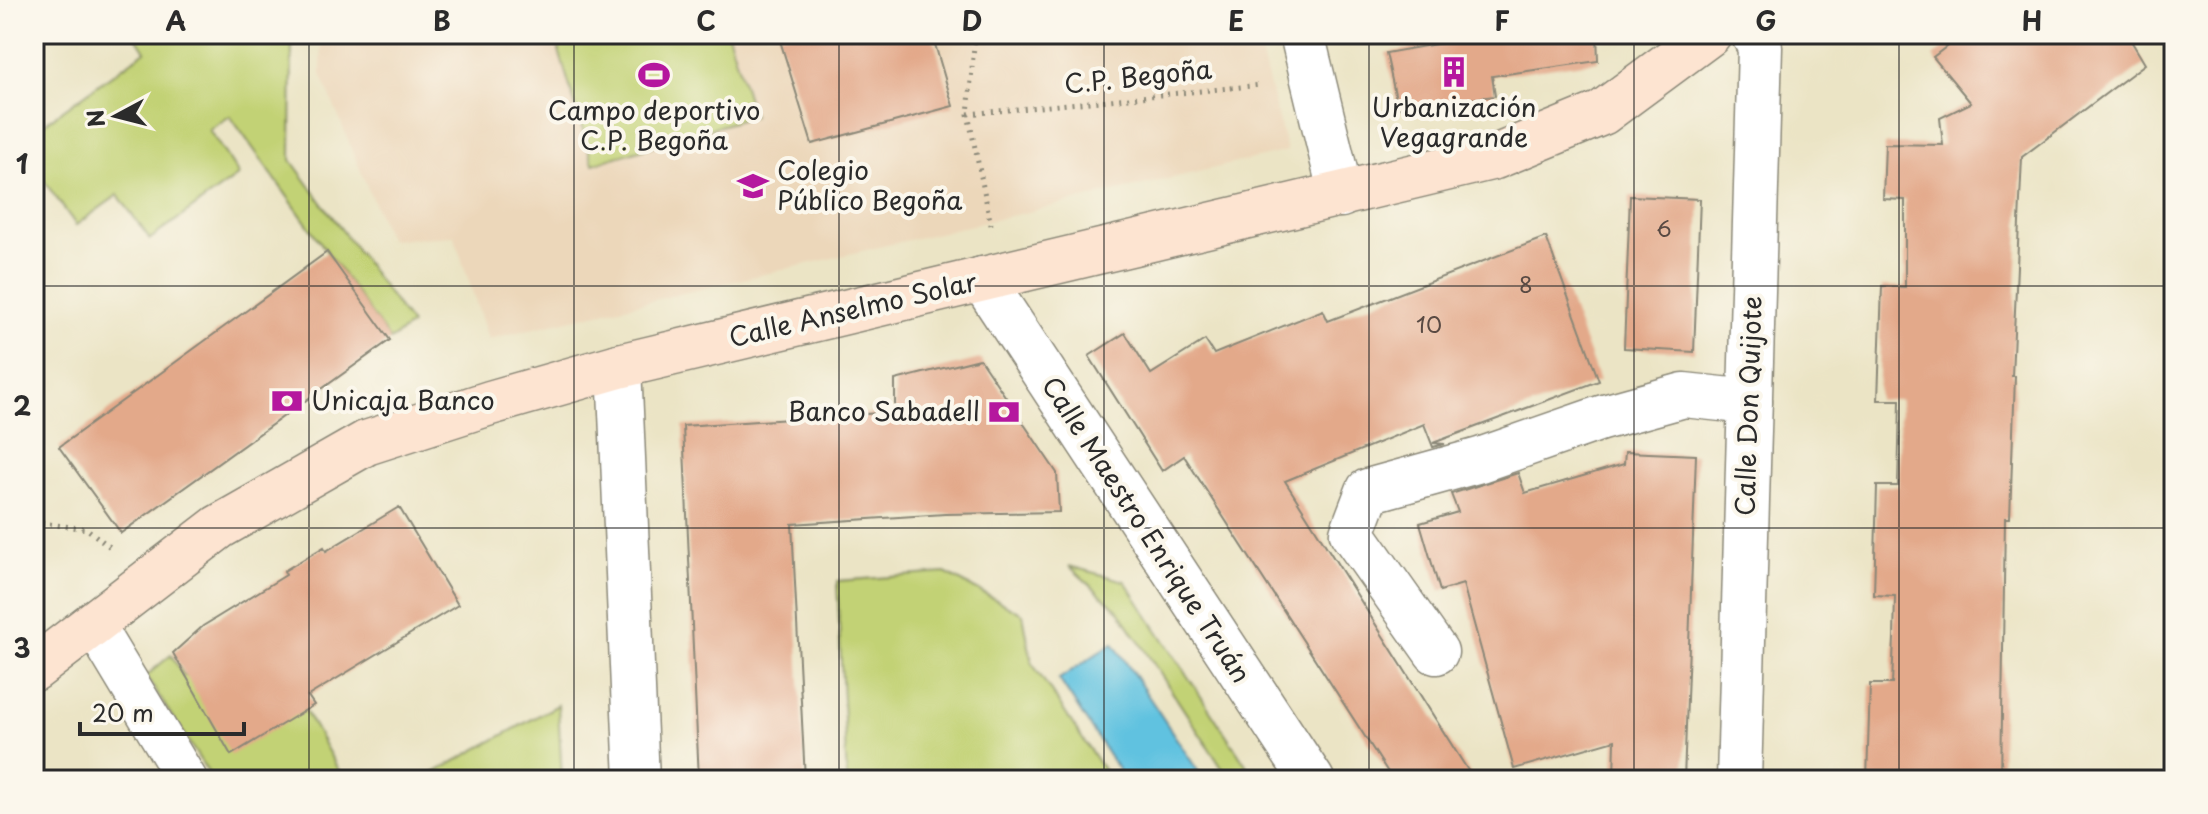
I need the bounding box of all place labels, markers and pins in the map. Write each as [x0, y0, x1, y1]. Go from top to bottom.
building icon: Urbanización Vegagrande [1437, 55, 1471, 89]
sports icon: Campo deportivo C.P. Begoña [637, 58, 671, 92]
place label: Urbanización Vegagrande [1372, 87, 1536, 156]
place label: Campo deportivo C.P. Begoña [548, 90, 760, 159]
place label: Colegio Público Begoña [777, 150, 963, 219]
school or university icon: Colegio Público Begoña [736, 169, 770, 203]
place label: Unicaja Banco [311, 380, 495, 419]
bank icon: Unicaja Banco [270, 384, 304, 418]
place label: Banco Sabadell [788, 391, 980, 430]
bank icon: Banco Sabadell [987, 395, 1021, 429]

